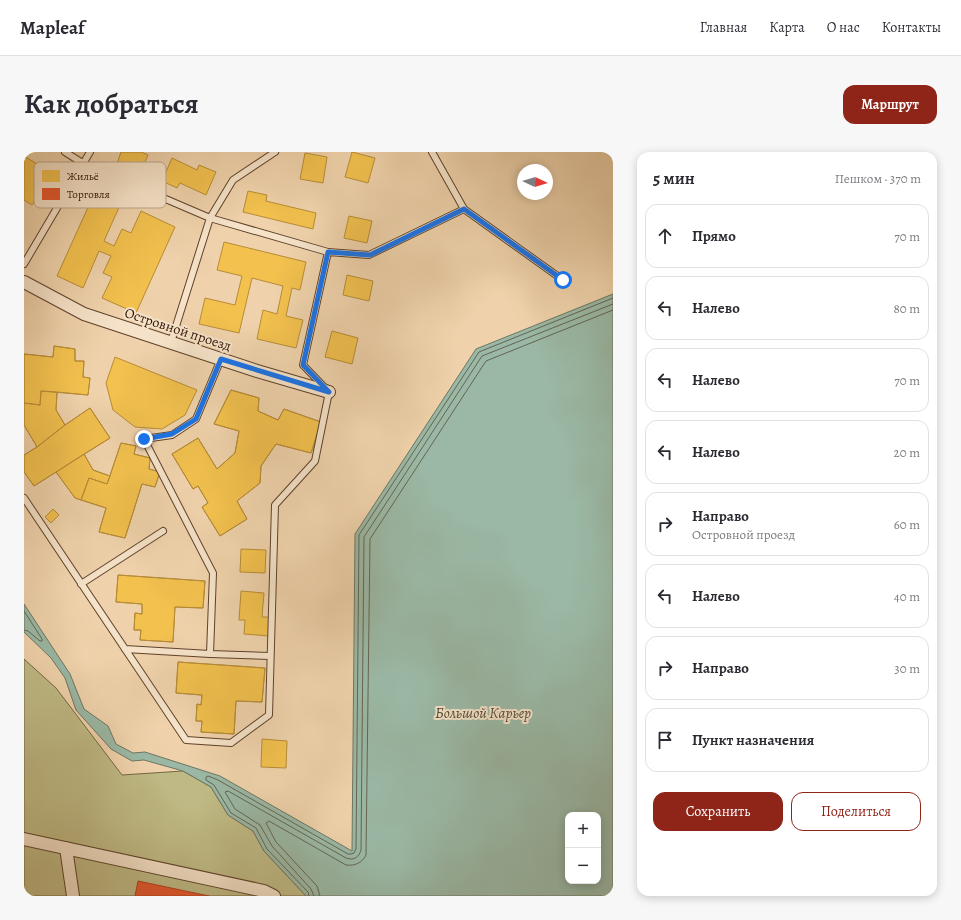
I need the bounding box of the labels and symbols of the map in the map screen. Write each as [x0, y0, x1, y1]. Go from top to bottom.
legend [34, 162, 166, 208]
north arrow [517, 164, 553, 200]
text: Жильё [67, 169, 99, 184]
text: Торговля [67, 187, 110, 202]
route start [554, 271, 572, 289]
street label: Островной проезд [122, 303, 234, 356]
route end [135, 430, 153, 448]
water label: Большой Карьер [435, 703, 531, 723]

